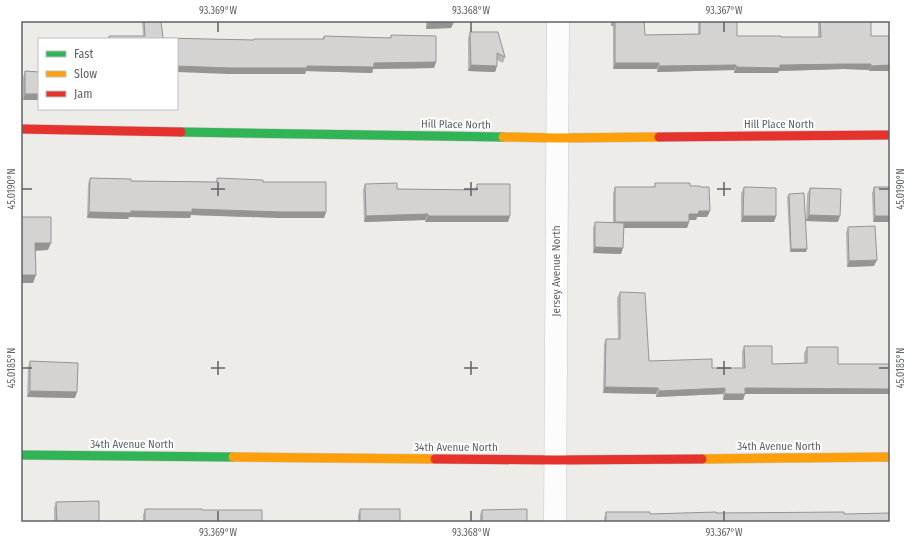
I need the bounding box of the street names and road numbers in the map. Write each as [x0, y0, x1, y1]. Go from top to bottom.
street label: Hill Place North [421, 117, 491, 132]
street label: Hill Place North [744, 118, 814, 131]
street label: Jersey Avenue North [550, 225, 563, 317]
street label: 34th Avenue North [90, 438, 174, 451]
street label: 34th Avenue North [737, 440, 821, 453]
street label: 34th Avenue North [414, 441, 498, 454]

